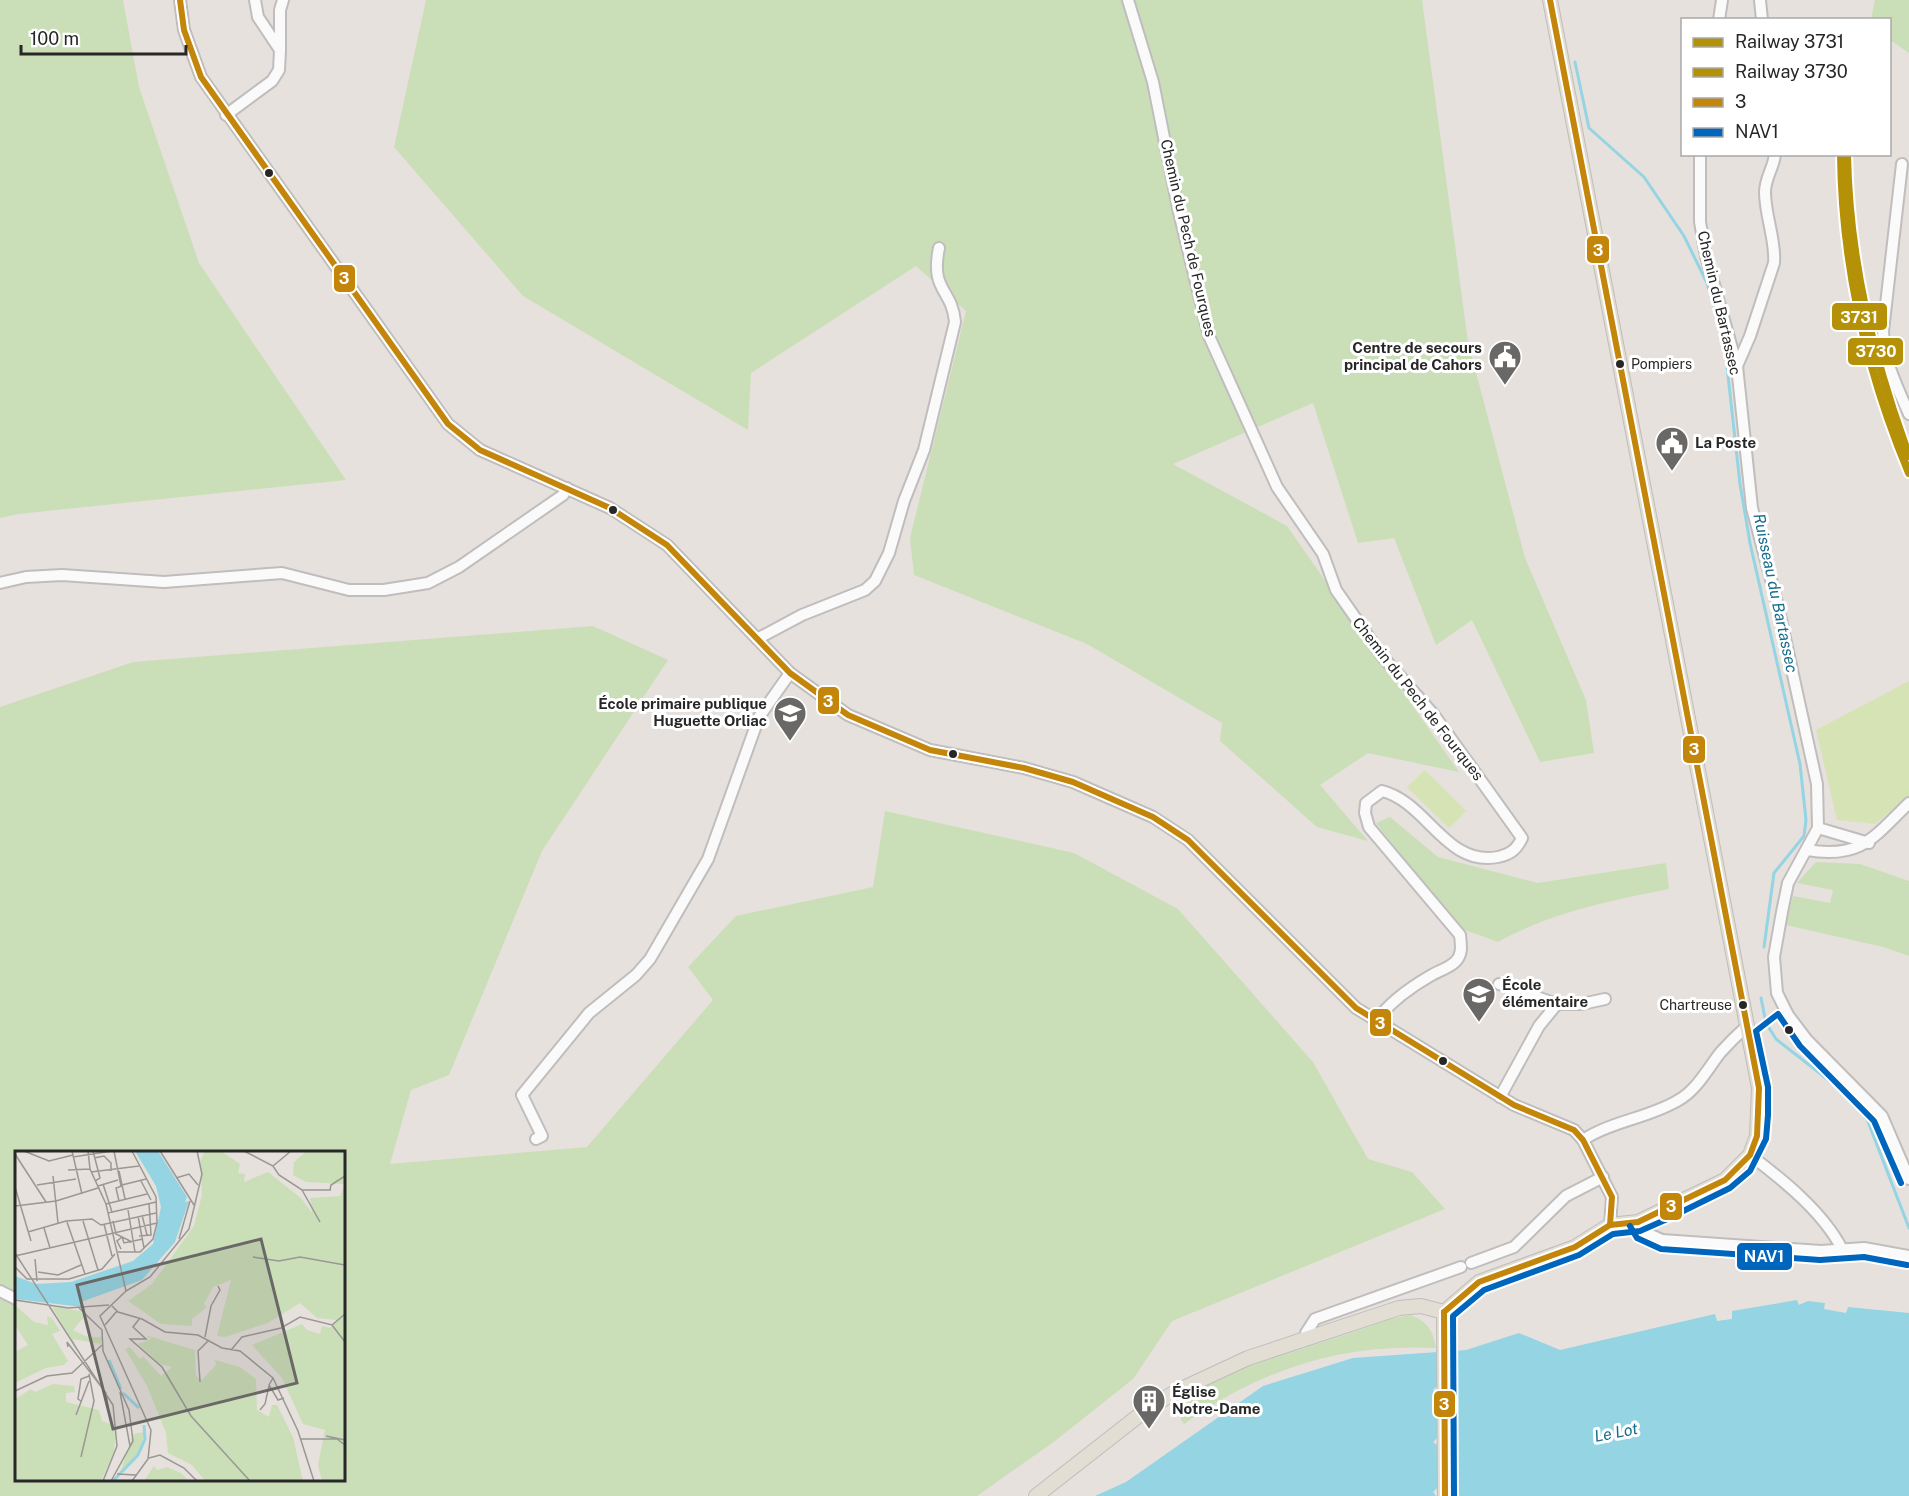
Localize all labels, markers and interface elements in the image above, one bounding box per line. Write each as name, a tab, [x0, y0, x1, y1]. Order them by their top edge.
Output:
scale bar	[21, 18, 186, 56]
legend	[1681, 18, 1891, 156]
text: 100 m	[30, 28, 79, 49]
text: Railway 3731	[1735, 31, 1844, 52]
text: Railway 3730	[1735, 61, 1848, 82]
text: 3	[1735, 91, 1746, 112]
text: NAV1	[1735, 121, 1779, 142]
street label: Chemin du Pech de Fourques	[1157, 138, 1219, 338]
unlabelled marker	[263, 167, 275, 179]
street label: Chemin du Bartassec	[1695, 229, 1744, 377]
line badge: 3	[1586, 235, 1610, 264]
text: 3	[1593, 241, 1603, 260]
line badge: 3	[333, 264, 356, 293]
text: 3	[339, 269, 349, 288]
line badge: 3731	[1831, 302, 1888, 331]
text: 3731	[1840, 308, 1878, 327]
line badge: 3730	[1847, 337, 1904, 366]
place label: Centre de secours principal de Cahors	[1344, 339, 1482, 373]
public building icon: Centre de secours principal de Cahors	[1487, 339, 1523, 386]
text: 3730	[1855, 342, 1897, 361]
place label: Pompiers	[1631, 356, 1692, 372]
marker: Pompiers	[1614, 358, 1626, 370]
public building icon: La Poste	[1654, 425, 1690, 472]
place label: La Poste	[1695, 434, 1756, 451]
unlabelled marker	[607, 504, 619, 516]
water label: Ruisseau du Bartassec	[1749, 512, 1802, 674]
street label: Chemin du Pech de Fourques	[1349, 614, 1487, 784]
line badge: 3	[817, 686, 840, 715]
text: 3	[823, 692, 833, 711]
place label: École primaire publique Huguette Orliac	[598, 695, 767, 729]
school or university icon: École primaire publique Huguette Orliac	[772, 695, 808, 742]
line badge: 3	[1682, 735, 1706, 764]
text: 3	[1689, 740, 1699, 759]
unlabelled marker	[947, 748, 959, 760]
school or university icon: École élémentaire	[1461, 976, 1497, 1023]
place label: École élémentaire	[1502, 976, 1588, 1010]
place label: Chartreuse	[1659, 997, 1732, 1013]
marker: Chartreuse	[1737, 999, 1749, 1011]
line badge: 3	[1369, 1008, 1392, 1037]
text: 3	[1375, 1014, 1385, 1033]
unlabelled marker	[1783, 1024, 1795, 1036]
unlabelled marker	[1437, 1055, 1449, 1067]
inset map	[15, 1151, 345, 1481]
line badge: 3	[1659, 1192, 1683, 1221]
text: 3	[1666, 1197, 1676, 1216]
line badge: NAV1	[1736, 1242, 1793, 1271]
text: NAV1	[1744, 1247, 1784, 1266]
building icon: Église Notre-Dame	[1131, 1383, 1167, 1430]
place label: Église Notre-Dame	[1172, 1383, 1260, 1417]
line badge: 3	[1433, 1390, 1456, 1418]
text: 3	[1439, 1395, 1449, 1414]
water label: Le Lot	[1593, 1419, 1640, 1446]

